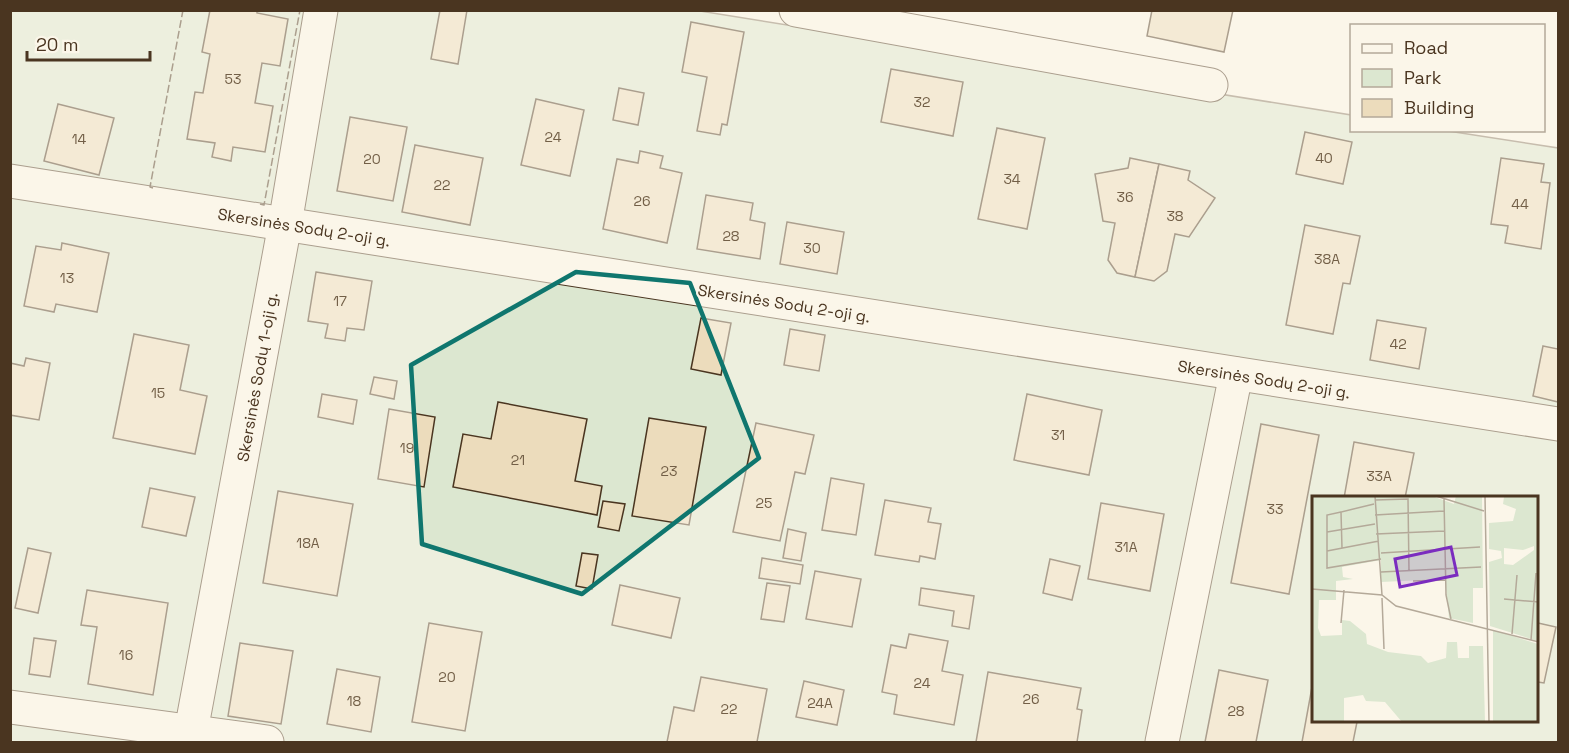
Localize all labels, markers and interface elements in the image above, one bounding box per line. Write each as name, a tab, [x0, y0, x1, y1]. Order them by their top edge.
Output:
scale bar	[27, 24, 150, 62]
legend	[1350, 24, 1545, 132]
text: 20 m	[36, 33, 79, 56]
text: Road	[1404, 36, 1448, 59]
text: Park	[1404, 66, 1442, 89]
house number: 53	[225, 70, 241, 88]
house number: 32	[914, 93, 930, 111]
text: Building	[1404, 96, 1474, 119]
house number: 24	[545, 128, 562, 146]
house number: 14	[72, 130, 87, 148]
house number: 40	[1315, 149, 1333, 167]
house number: 20	[363, 150, 381, 168]
house number: 34	[1003, 170, 1021, 188]
house number: 22	[434, 176, 450, 194]
house number: 36	[1116, 188, 1134, 206]
house number: 26	[633, 192, 651, 210]
house number: 44	[1511, 195, 1529, 213]
street label: Skersinės Sodų 2-oji g.	[216, 203, 392, 252]
house number: 38	[1166, 207, 1184, 225]
house number: 28	[722, 227, 740, 245]
house number: 30	[803, 239, 821, 257]
house number: 38A	[1314, 250, 1340, 268]
house number: 13	[60, 269, 74, 287]
street label: Skersinės Sodų 2-oji g.	[696, 279, 872, 328]
street label: Skersinės Sodų 1-oji g.	[232, 291, 283, 463]
house number: 17	[333, 292, 347, 310]
house number: 42	[1389, 335, 1407, 353]
street label: Skersinės Sodų 2-oji g.	[1176, 355, 1352, 404]
house number: 15	[151, 384, 165, 402]
house number: 31	[1051, 426, 1065, 444]
house number: 19	[400, 439, 414, 457]
house number: 21	[511, 451, 525, 469]
house number: 23	[661, 462, 677, 480]
house number: 33A	[1366, 467, 1392, 485]
house number: 25	[756, 494, 772, 512]
inset map	[1312, 496, 1539, 723]
house number: 33	[1267, 500, 1283, 518]
house number: 18A	[296, 534, 320, 552]
house number: 31A	[1115, 538, 1138, 556]
house number: 16	[119, 646, 133, 664]
house number: 20	[438, 668, 456, 686]
house number: 24	[914, 674, 931, 692]
house number: 26	[1022, 690, 1040, 708]
house number: 18	[347, 692, 362, 710]
house number: 24A	[807, 694, 833, 712]
house number: 22	[721, 700, 737, 718]
house number: 28	[1227, 702, 1245, 720]

